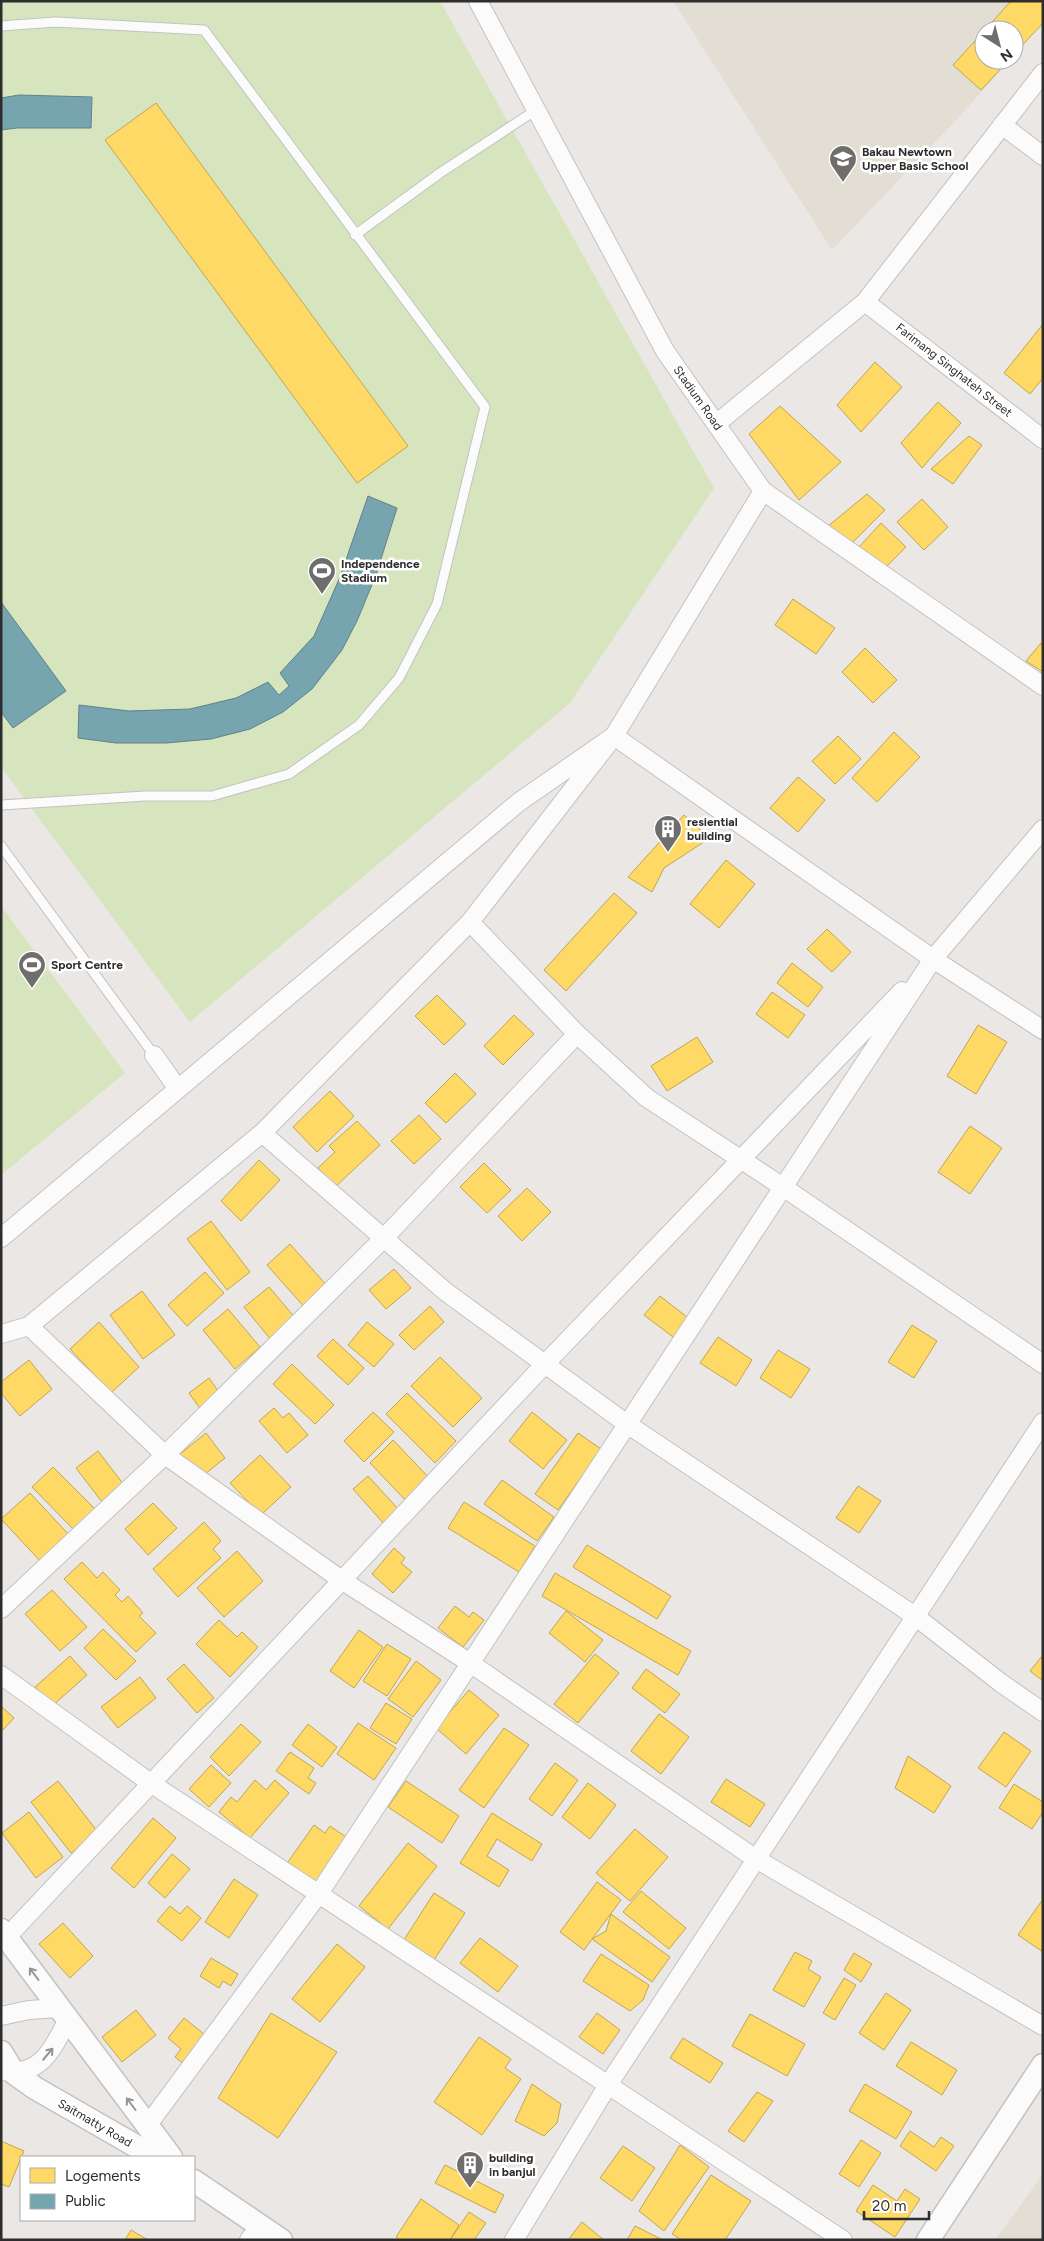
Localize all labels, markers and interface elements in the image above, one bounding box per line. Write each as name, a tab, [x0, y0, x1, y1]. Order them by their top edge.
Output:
north arrow	[974, 20, 1024, 70]
text: N	[997, 45, 1016, 65]
school or university icon: Bakau Newtown Upper Basic School	[828, 144, 858, 183]
place label: Bakau Newtown Upper Basic School	[862, 145, 968, 173]
street label: Farimang Singhateh Street	[893, 320, 1015, 420]
street label: Stadium Road	[671, 363, 725, 433]
sports icon: Independence Stadium	[307, 556, 337, 595]
place label: Independence Stadium	[341, 557, 420, 585]
building icon: resiential building	[653, 814, 683, 853]
place label: resiential building	[687, 815, 738, 843]
sports icon: Sport Centre	[17, 950, 47, 989]
place label: Sport Centre	[51, 958, 123, 972]
one-way arrow	[29, 1967, 39, 1981]
one-way arrow	[43, 2048, 54, 2061]
street label: Saitmatty Road	[56, 2096, 134, 2150]
one-way arrow	[126, 2097, 136, 2111]
building icon: building in banjul	[455, 2150, 485, 2189]
place label: building in banjul	[489, 2151, 535, 2179]
legend	[20, 2156, 195, 2221]
text: Logements	[65, 2167, 140, 2185]
scale bar	[864, 2188, 929, 2220]
text: Public	[65, 2192, 106, 2210]
text: 20 m	[872, 2197, 906, 2215]

